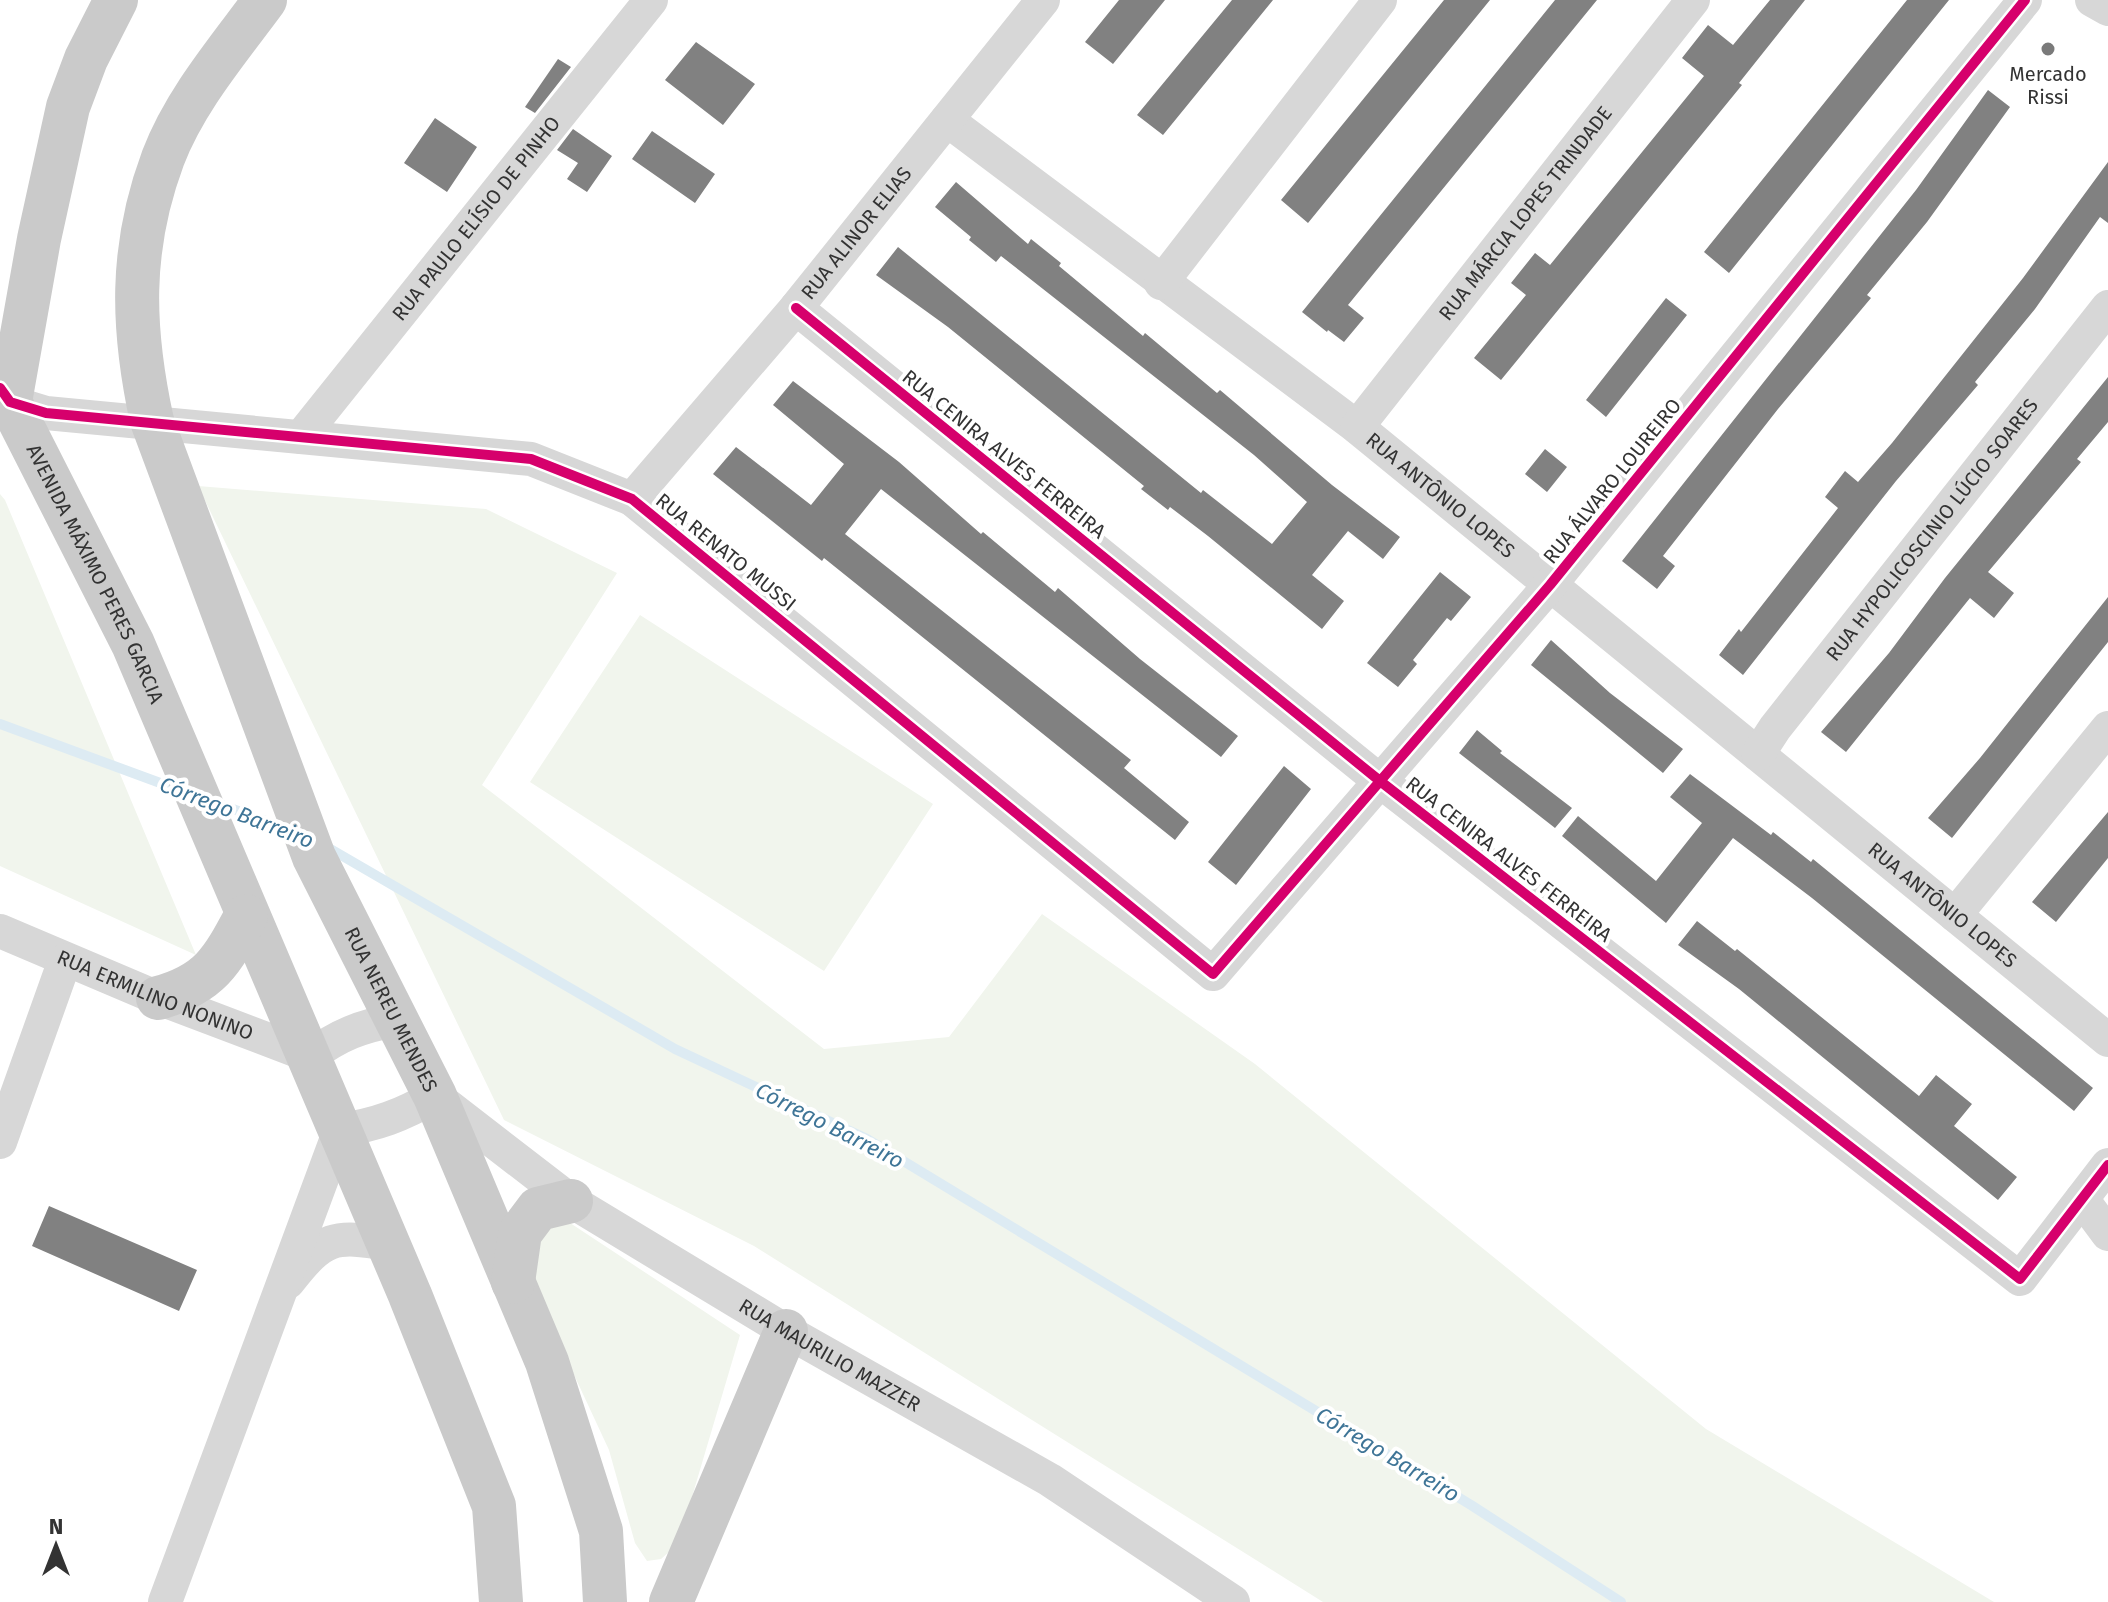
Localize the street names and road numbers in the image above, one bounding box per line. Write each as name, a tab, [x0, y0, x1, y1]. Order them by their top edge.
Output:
street label: RUA MÁRCIA LOPES TRINDADE	[1434, 101, 1617, 325]
street label: RUA PAULO ELÍSIO DE PINHO	[387, 111, 565, 325]
street label: RUA ALINOR ELIAS	[796, 162, 917, 304]
street label: RUA CENIRA ALVES FERREIRA	[898, 365, 1111, 544]
street label: RUA ÁLVARO LOUREIRO	[1538, 394, 1686, 568]
street label: RUA HYPOLICOSCINIO LÚCIO SOARES	[1821, 394, 2043, 666]
street label: RUA ANTÔNIO LOPES	[1361, 427, 1520, 563]
street label: AVENIDA MÁXIMO PERES GARCIA	[21, 440, 169, 708]
street label: RUA RENATO MUSSI	[651, 488, 801, 616]
street label: RUA CENIRA ALVES FERREIRA	[1401, 771, 1617, 947]
street label: RUA ANTÔNIO LOPES	[1863, 837, 2022, 973]
street label: RUA NEREU MENDES	[339, 923, 443, 1096]
street label: RUA ERMILINO NONINO	[54, 945, 257, 1045]
street label: RUA MAURILIO MAZZER	[735, 1293, 925, 1416]

